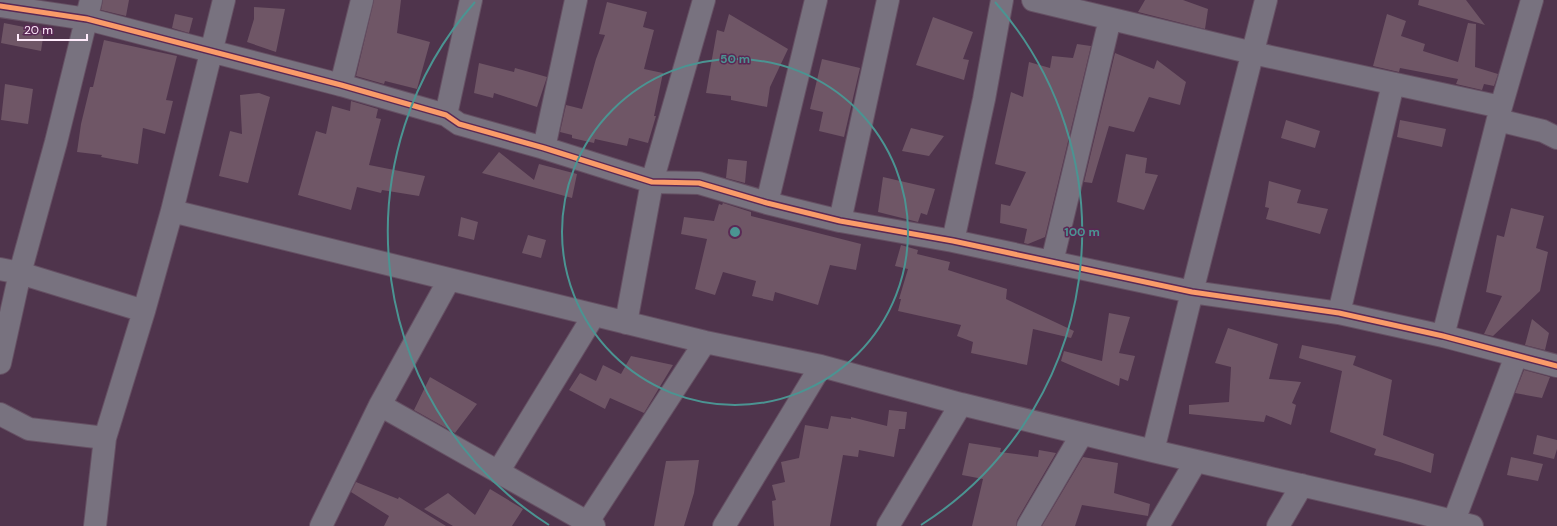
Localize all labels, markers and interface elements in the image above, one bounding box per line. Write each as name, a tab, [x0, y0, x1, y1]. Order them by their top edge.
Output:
scale bar	[18, 16, 87, 42]
text: 20 m	[24, 22, 53, 38]
text: 50 m	[720, 51, 750, 67]
text: 100 m	[1064, 224, 1100, 240]
centre of rings	[728, 225, 742, 239]

